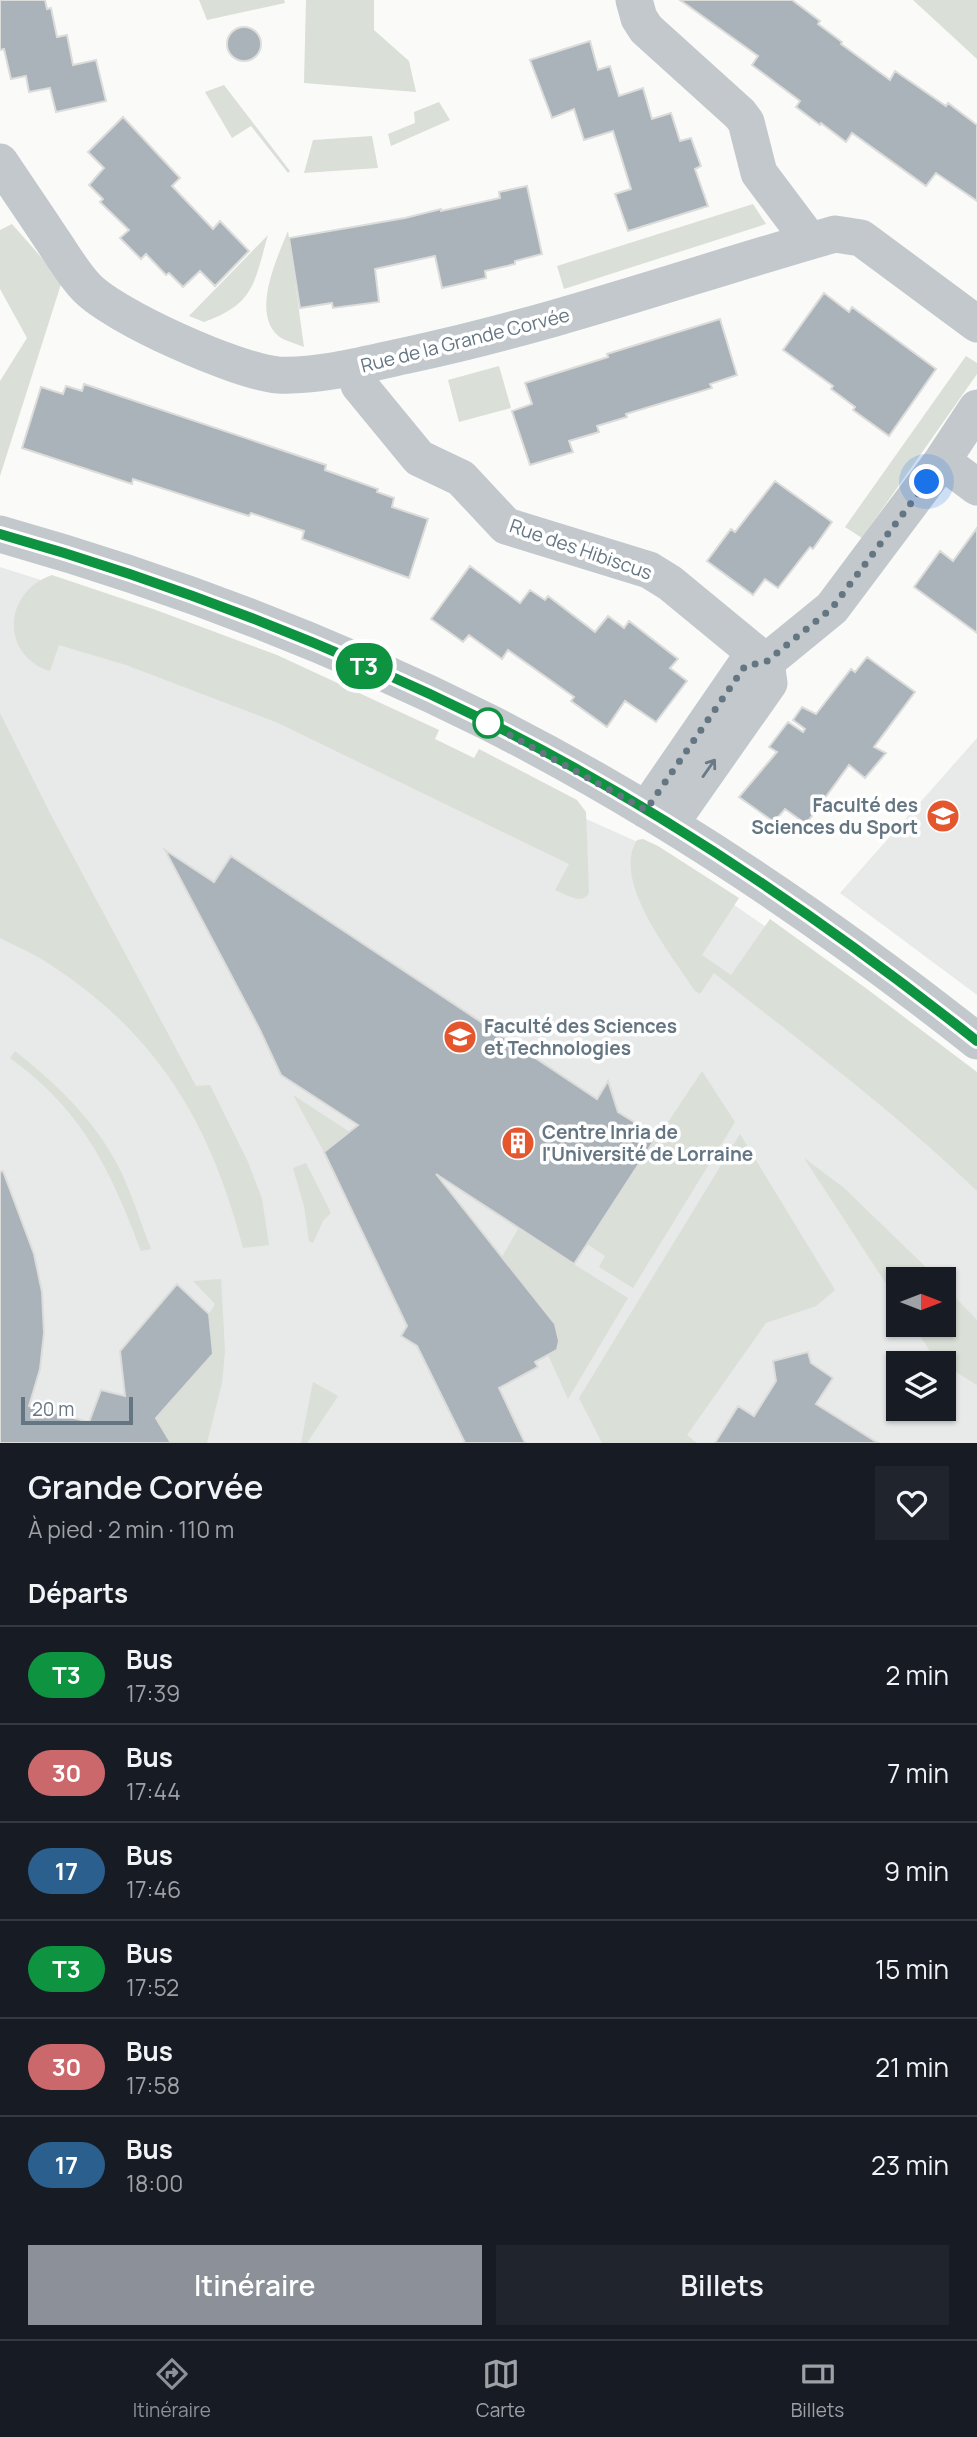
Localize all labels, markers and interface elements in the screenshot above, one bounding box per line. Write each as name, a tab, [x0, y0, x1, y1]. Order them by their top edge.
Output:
street label: Rue de la Grande Corvée	[358, 301, 572, 379]
your location	[909, 464, 944, 499]
street label: Rue des Hibiscus	[506, 512, 656, 586]
line badge: T3	[332, 643, 396, 689]
text: T3	[350, 649, 378, 682]
unlabelled marker	[473, 708, 503, 738]
one-way arrow	[702, 759, 716, 778]
place label: Faculté des Sciences du Sport	[751, 792, 918, 840]
school or university icon: Faculté des Sciences du Sport	[924, 797, 962, 835]
place label: Faculté des Sciences et Technologies	[484, 1013, 677, 1061]
school or university icon: Faculté des Sciences et Technologies	[441, 1018, 479, 1056]
place label: Centre Inria de l'Université de Lorraine	[542, 1119, 753, 1167]
building icon: Centre Inria de l'Université de Lorraine	[499, 1124, 537, 1162]
north arrow	[886, 1267, 956, 1337]
map controls	[886, 1267, 956, 1421]
button: layers	[886, 1351, 956, 1421]
scale bar	[21, 1394, 133, 1426]
text: 20 m	[32, 1396, 74, 1422]
text: Grande Corvée	[28, 1464, 263, 1509]
button: heart	[875, 1466, 949, 1540]
text: À pied · 2 min · 110 m	[28, 1513, 234, 1545]
text: Départs	[28, 1575, 128, 1611]
text: Bus	[126, 1641, 173, 1677]
text: 2 min	[885, 1657, 949, 1693]
text: T3	[52, 1658, 81, 1691]
text: 17:39	[126, 1677, 180, 1709]
text: Bus	[126, 1739, 173, 1775]
text: 7 min	[887, 1755, 949, 1791]
text: 30	[52, 1756, 81, 1789]
text: 17:44	[126, 1775, 181, 1807]
text: Bus	[126, 1837, 173, 1873]
text: 9 min	[884, 1853, 949, 1889]
text: 17	[55, 1854, 78, 1887]
text: 17:46	[126, 1873, 181, 1905]
text: Bus	[126, 1935, 173, 1971]
text: 15 min	[875, 1951, 949, 1987]
text: T3	[52, 1952, 81, 1985]
text: 17:52	[126, 1971, 179, 2003]
text: Bus	[126, 2033, 173, 2069]
text: 21 min	[875, 2049, 949, 2085]
text: 30	[52, 2050, 81, 2083]
text: 17:58	[126, 2069, 180, 2101]
text: Bus	[126, 2131, 173, 2167]
text: 23 min	[871, 2147, 949, 2183]
text: 17	[55, 2148, 78, 2181]
text: 18:00	[126, 2167, 183, 2199]
button: Itinéraire	[28, 2245, 482, 2325]
button: Billets	[496, 2245, 949, 2325]
tab: Itinéraire	[133, 2355, 211, 2423]
tab: Carte	[476, 2355, 525, 2423]
tab: Billets	[791, 2355, 844, 2423]

